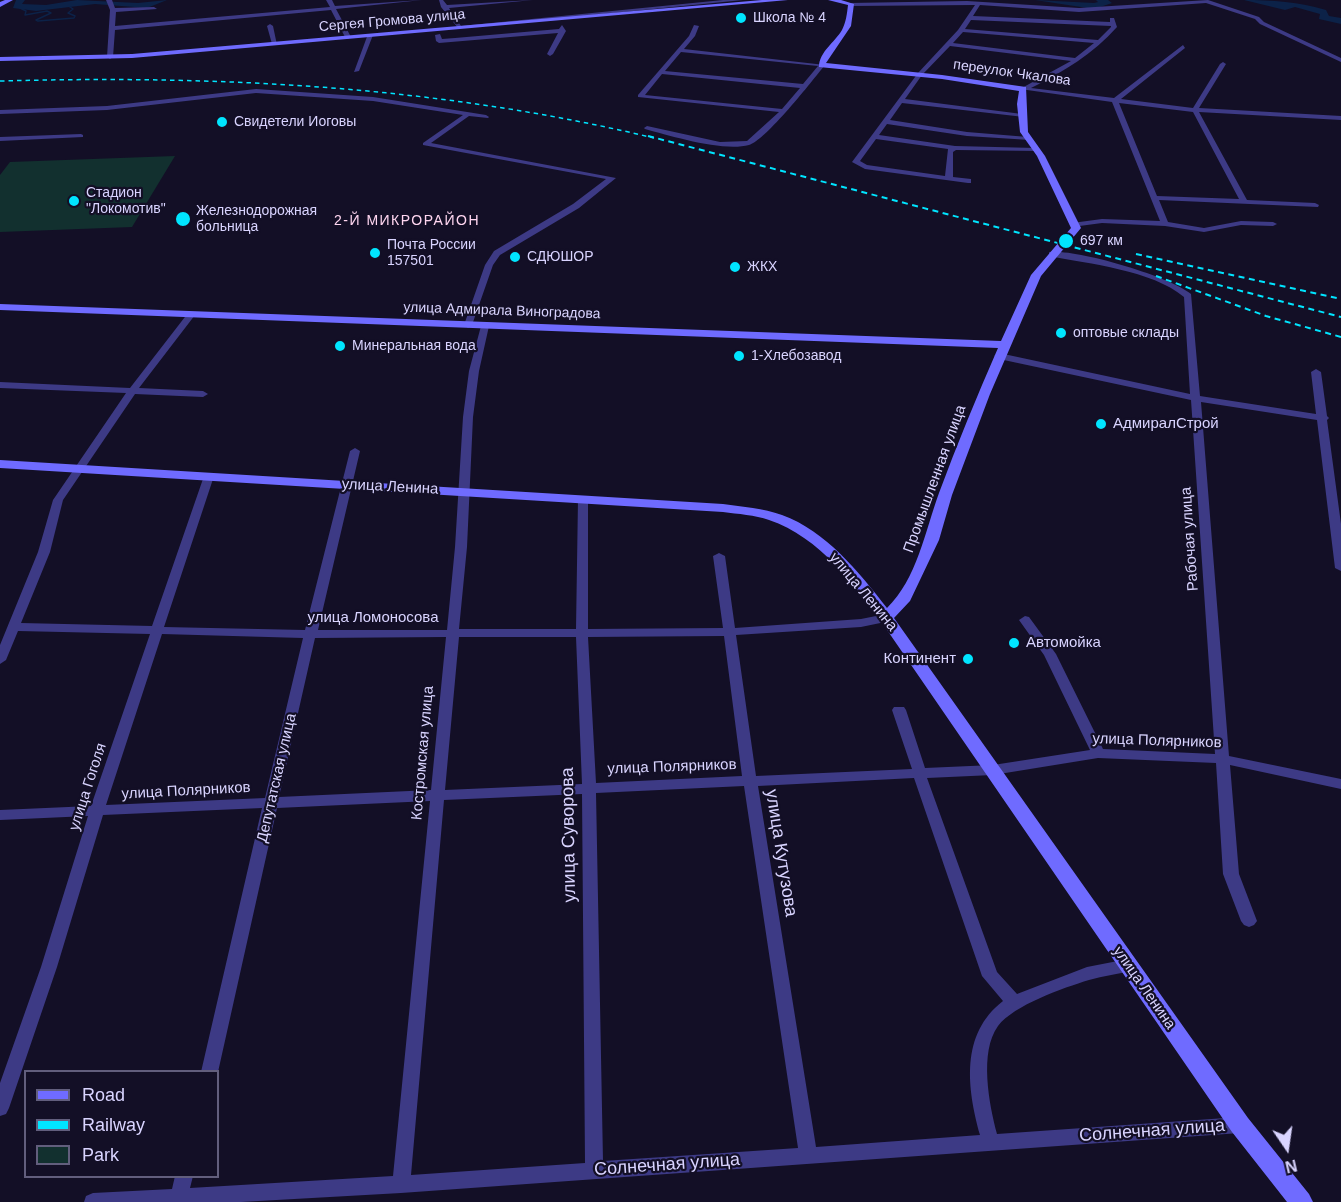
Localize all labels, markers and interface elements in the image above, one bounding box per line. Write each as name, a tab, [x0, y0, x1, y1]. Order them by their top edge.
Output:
street label: Сергея Громова улица	[318, 6, 466, 36]
place label: Школа № 4	[753, 10, 826, 26]
marker: Школа № 4	[734, 11, 748, 25]
street label: переулок Чкалова	[952, 56, 1072, 90]
place label: Свидетели Иоговы	[234, 114, 356, 130]
marker: Свидетели Иоговы	[215, 115, 229, 129]
place label: Стадион "Локомотив"	[86, 185, 166, 218]
marker: Стадион "Локомотив"	[67, 194, 81, 208]
place label: Железнодорожная больница	[196, 203, 317, 236]
marker: Железнодорожная больница	[174, 210, 192, 228]
district label: 2-Й МИКРОРАЙОН	[334, 213, 480, 229]
marker: 697 км	[1057, 232, 1075, 250]
place label: 697 км	[1080, 233, 1123, 249]
place label: Почта России 157501	[387, 237, 476, 270]
marker: Почта России 157501	[368, 246, 382, 260]
place label: СДЮШОР	[527, 249, 593, 265]
marker: СДЮШОР	[508, 250, 522, 264]
place label: ЖКХ	[747, 259, 777, 275]
marker: ЖКХ	[728, 260, 742, 274]
street label: улица Адмирала Виноградова	[403, 299, 601, 323]
place label: оптовые склады	[1073, 325, 1179, 341]
marker: оптовые склады	[1054, 326, 1068, 340]
place label: Минеральная вода	[352, 338, 476, 354]
marker: Минеральная вода	[333, 339, 347, 353]
place label: 1-Хлебозавод	[751, 348, 841, 364]
marker: 1-Хлебозавод	[732, 349, 746, 363]
street label: Промышленная улица	[900, 403, 970, 555]
place label: АдмиралСтрой	[1113, 415, 1219, 433]
marker: АдмиралСтрой	[1094, 417, 1108, 431]
street label: улица Ленина	[341, 475, 439, 499]
street label: Рабочая улица	[1177, 486, 1203, 592]
street label: улица Ленина	[825, 549, 901, 635]
street label: улица Ломоносова	[307, 609, 439, 627]
place label: Автомойка	[1026, 634, 1101, 652]
marker: Автомойка	[1007, 636, 1021, 650]
place label: Континент	[884, 650, 956, 668]
marker: Континент	[961, 652, 975, 666]
street label: Костромская улица	[408, 685, 438, 821]
street label: Депутатская улица	[253, 712, 301, 844]
street label: улица Полярников	[1092, 730, 1222, 752]
street label: улица Гоголя	[65, 741, 111, 833]
street label: улица Полярников	[607, 756, 737, 778]
street label: улица Суворова	[557, 767, 581, 903]
street label: улица Полярников	[121, 779, 251, 803]
street label: улица Кутузова	[760, 788, 802, 918]
street label: улица Ленина	[1109, 943, 1179, 1033]
legend	[24, 1070, 219, 1178]
text: Road	[82, 1085, 125, 1105]
text: Railway	[82, 1115, 145, 1135]
street label: Солнечная улица	[1078, 1115, 1226, 1147]
north arrow	[1257, 1118, 1317, 1178]
text: Park	[82, 1145, 119, 1165]
street label: Солнечная улица	[593, 1149, 741, 1181]
text: N	[1284, 1156, 1299, 1176]

